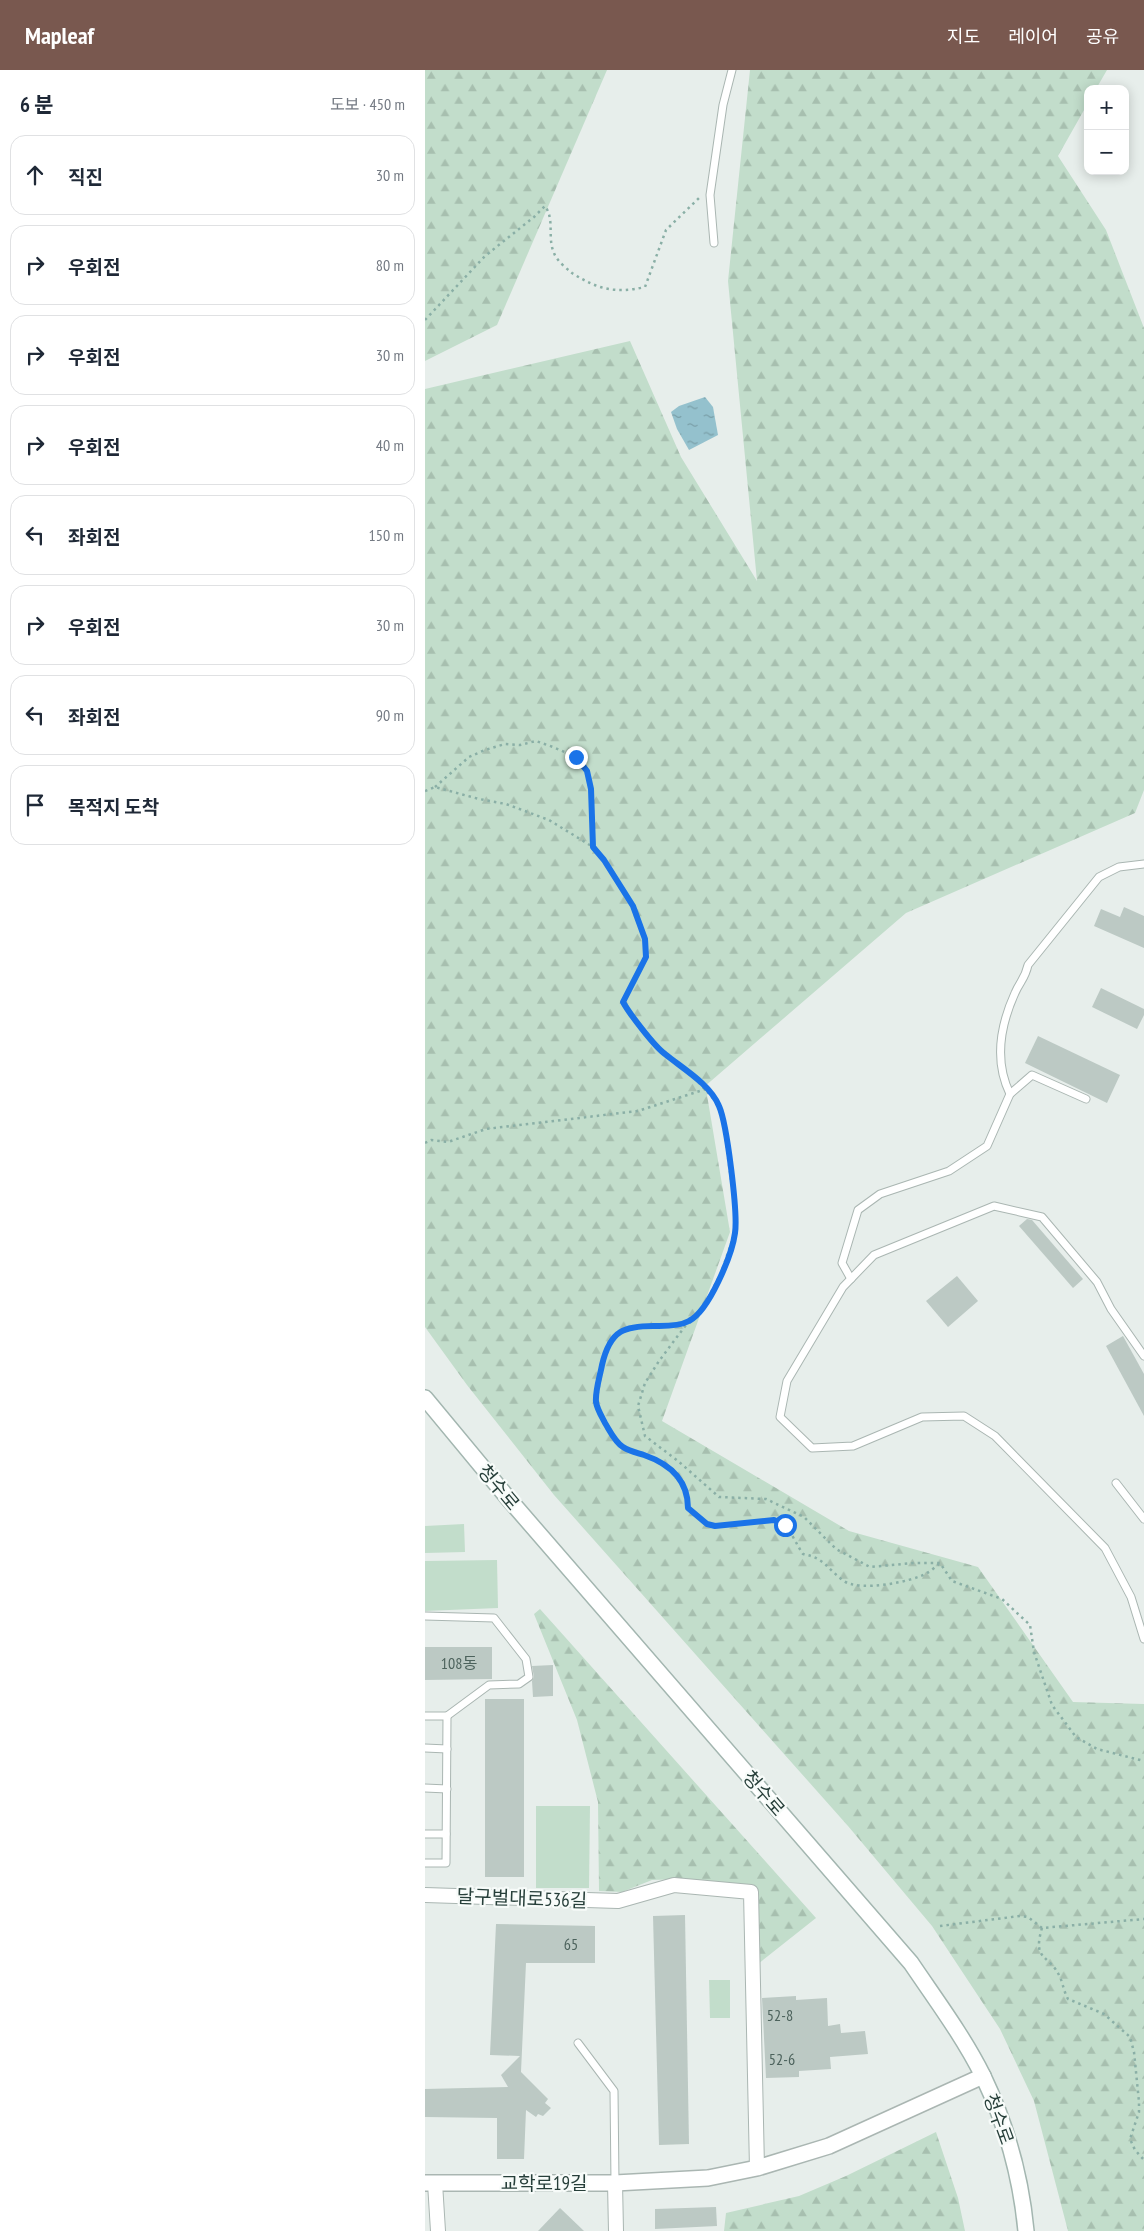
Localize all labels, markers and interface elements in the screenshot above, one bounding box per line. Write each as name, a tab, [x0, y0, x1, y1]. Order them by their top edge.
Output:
text: Mapleaf	[25, 20, 94, 51]
text: 지도	[947, 25, 980, 48]
text: 레이어	[1008, 25, 1058, 48]
text: 공유	[1086, 25, 1119, 48]
map controls	[1084, 85, 1129, 175]
button: +	[1084, 85, 1129, 130]
text: 6 분	[20, 91, 54, 118]
text: 도보 · 450 m	[330, 94, 405, 114]
button: −	[1084, 130, 1129, 175]
icon: ahead	[21, 161, 49, 189]
text: 직진	[68, 165, 103, 189]
text: 30 m	[376, 165, 404, 185]
icon: right	[21, 251, 49, 279]
text: 우회전	[68, 255, 120, 279]
text: 80 m	[376, 255, 404, 275]
icon: right	[21, 341, 49, 369]
text: 우회전	[68, 345, 120, 369]
text: 30 m	[376, 345, 404, 365]
icon: right	[21, 431, 49, 459]
text: 우회전	[68, 435, 120, 459]
text: 40 m	[376, 435, 404, 455]
icon: left	[21, 521, 49, 549]
text: 좌회전	[68, 525, 120, 549]
text: 150 m	[369, 525, 404, 545]
icon: right	[21, 611, 49, 639]
text: 우회전	[68, 615, 120, 639]
text: 30 m	[376, 615, 404, 635]
icon: left	[21, 701, 49, 729]
text: 좌회전	[68, 705, 120, 729]
text: 90 m	[376, 705, 404, 725]
route end	[565, 746, 588, 769]
icon: arrive	[21, 791, 49, 819]
text: 목적지 도착	[68, 795, 159, 819]
street label: 청수로	[473, 1459, 525, 1515]
route start	[774, 1514, 797, 1537]
house number: 108동	[441, 1653, 477, 1673]
street label: 청수로	[738, 1765, 790, 1821]
street label: 달구벌대로536길	[456, 1884, 588, 1912]
house number: 65	[564, 1934, 578, 1954]
house number: 52-8	[767, 2005, 793, 2025]
house number: 52-6	[769, 2049, 795, 2069]
street label: 청수로	[979, 2090, 1019, 2148]
street label: 교학로19길	[500, 2171, 588, 2195]

